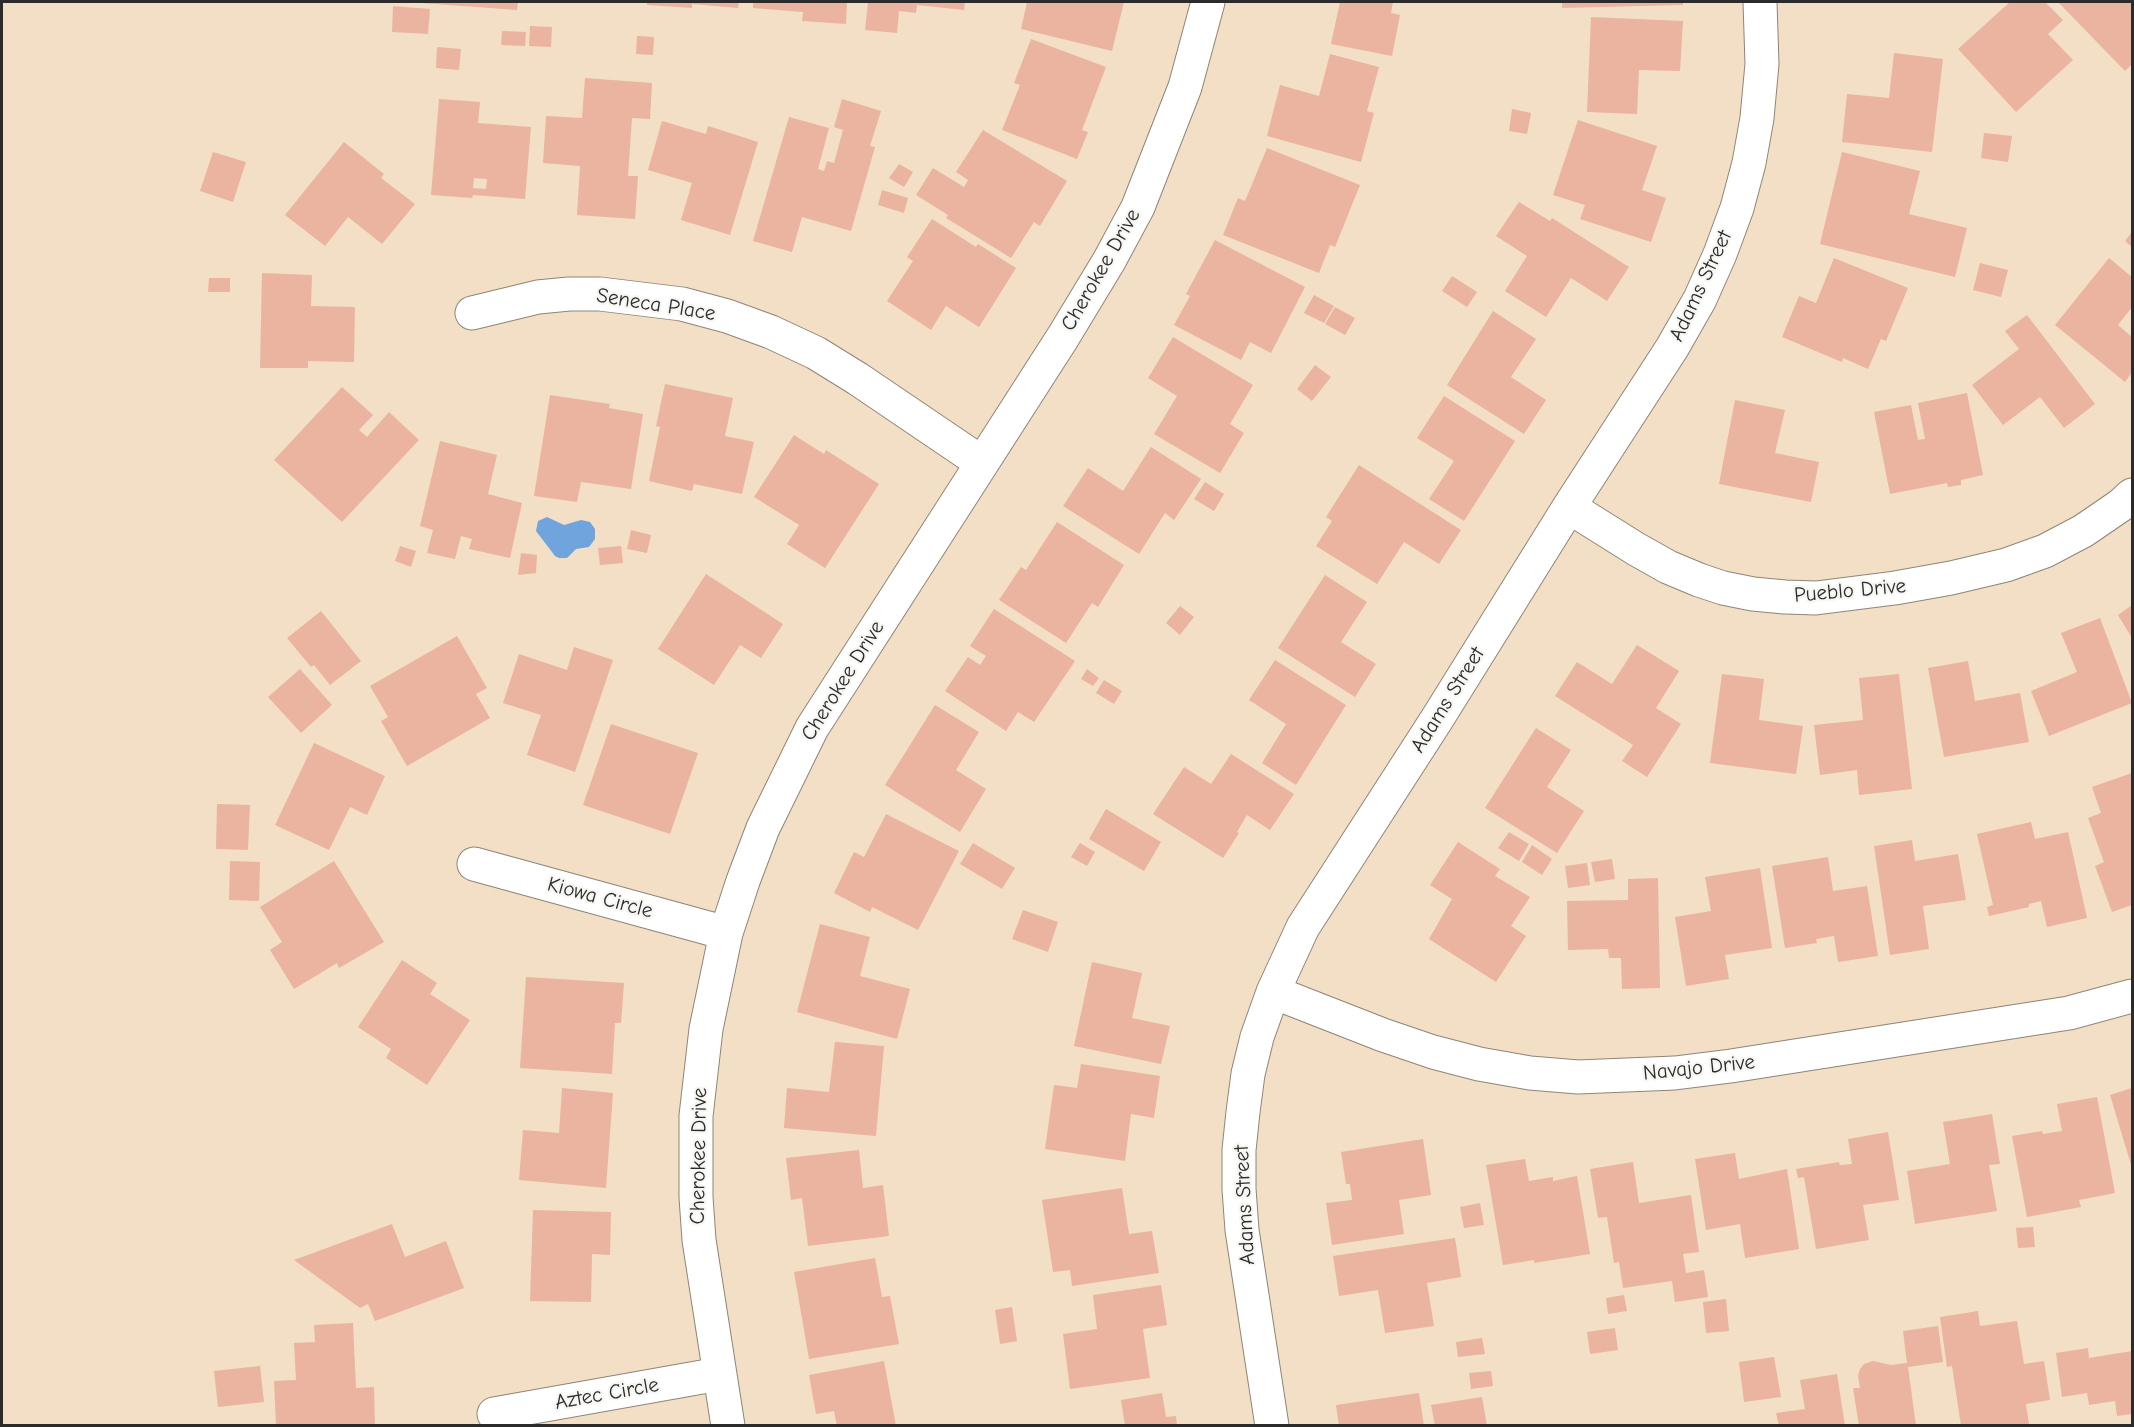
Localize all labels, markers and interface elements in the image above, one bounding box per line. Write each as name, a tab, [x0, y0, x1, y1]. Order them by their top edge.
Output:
street label: Cherokee Drive	[1056, 204, 1146, 336]
street label: Adams Street	[1664, 226, 1738, 346]
street label: Seneca Place	[595, 283, 717, 327]
street label: Pueblo Drive	[1793, 574, 1907, 608]
street label: Cherokee Drive	[796, 616, 890, 746]
street label: Adams Street	[1406, 642, 1490, 758]
street label: Kiowa Circle	[545, 872, 655, 924]
street label: Navajo Drive	[1642, 1050, 1756, 1086]
street label: Cherokee Drive	[685, 1087, 713, 1225]
street label: Adams Street	[1229, 1144, 1261, 1266]
street label: Aztec Circle	[553, 1372, 661, 1416]

